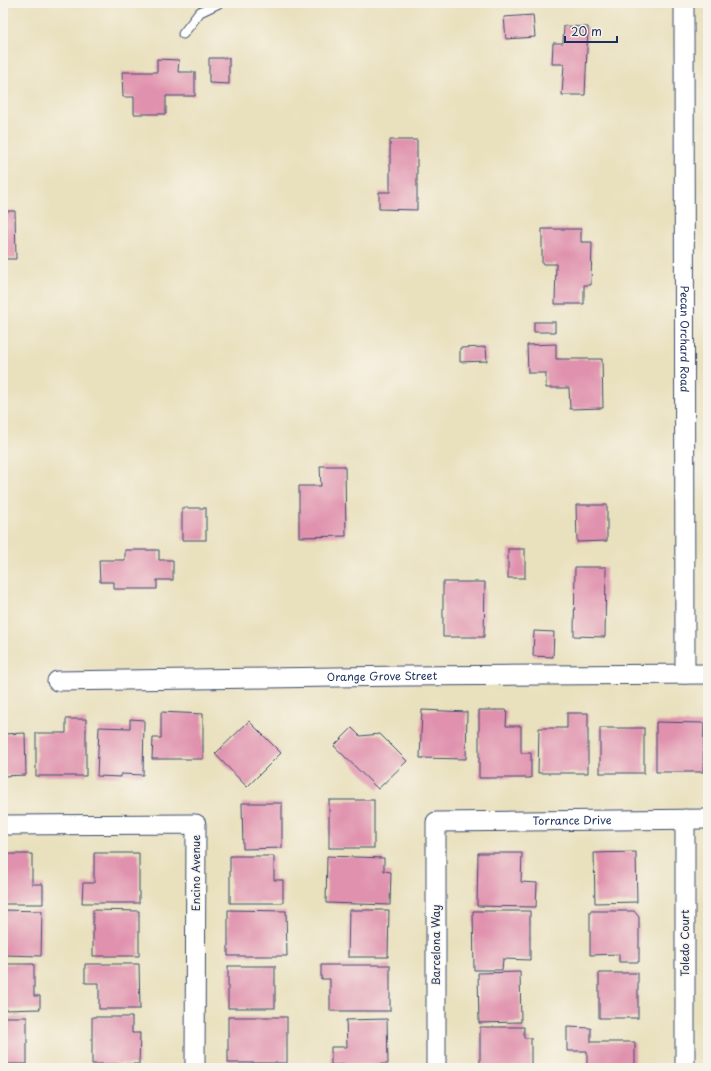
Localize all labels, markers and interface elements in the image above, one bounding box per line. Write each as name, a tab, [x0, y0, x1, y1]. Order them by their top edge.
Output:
scale bar	[565, 18, 617, 44]
text: 20 m	[571, 22, 602, 40]
street label: Pecan Orchard Road	[676, 286, 694, 392]
street label: Orange Grove Street	[327, 667, 438, 685]
street label: Torrance Drive	[532, 811, 612, 829]
street label: Encino Avenue	[187, 835, 204, 911]
street label: Barcelona Way	[427, 904, 444, 986]
street label: Toledo Court	[676, 909, 693, 976]

